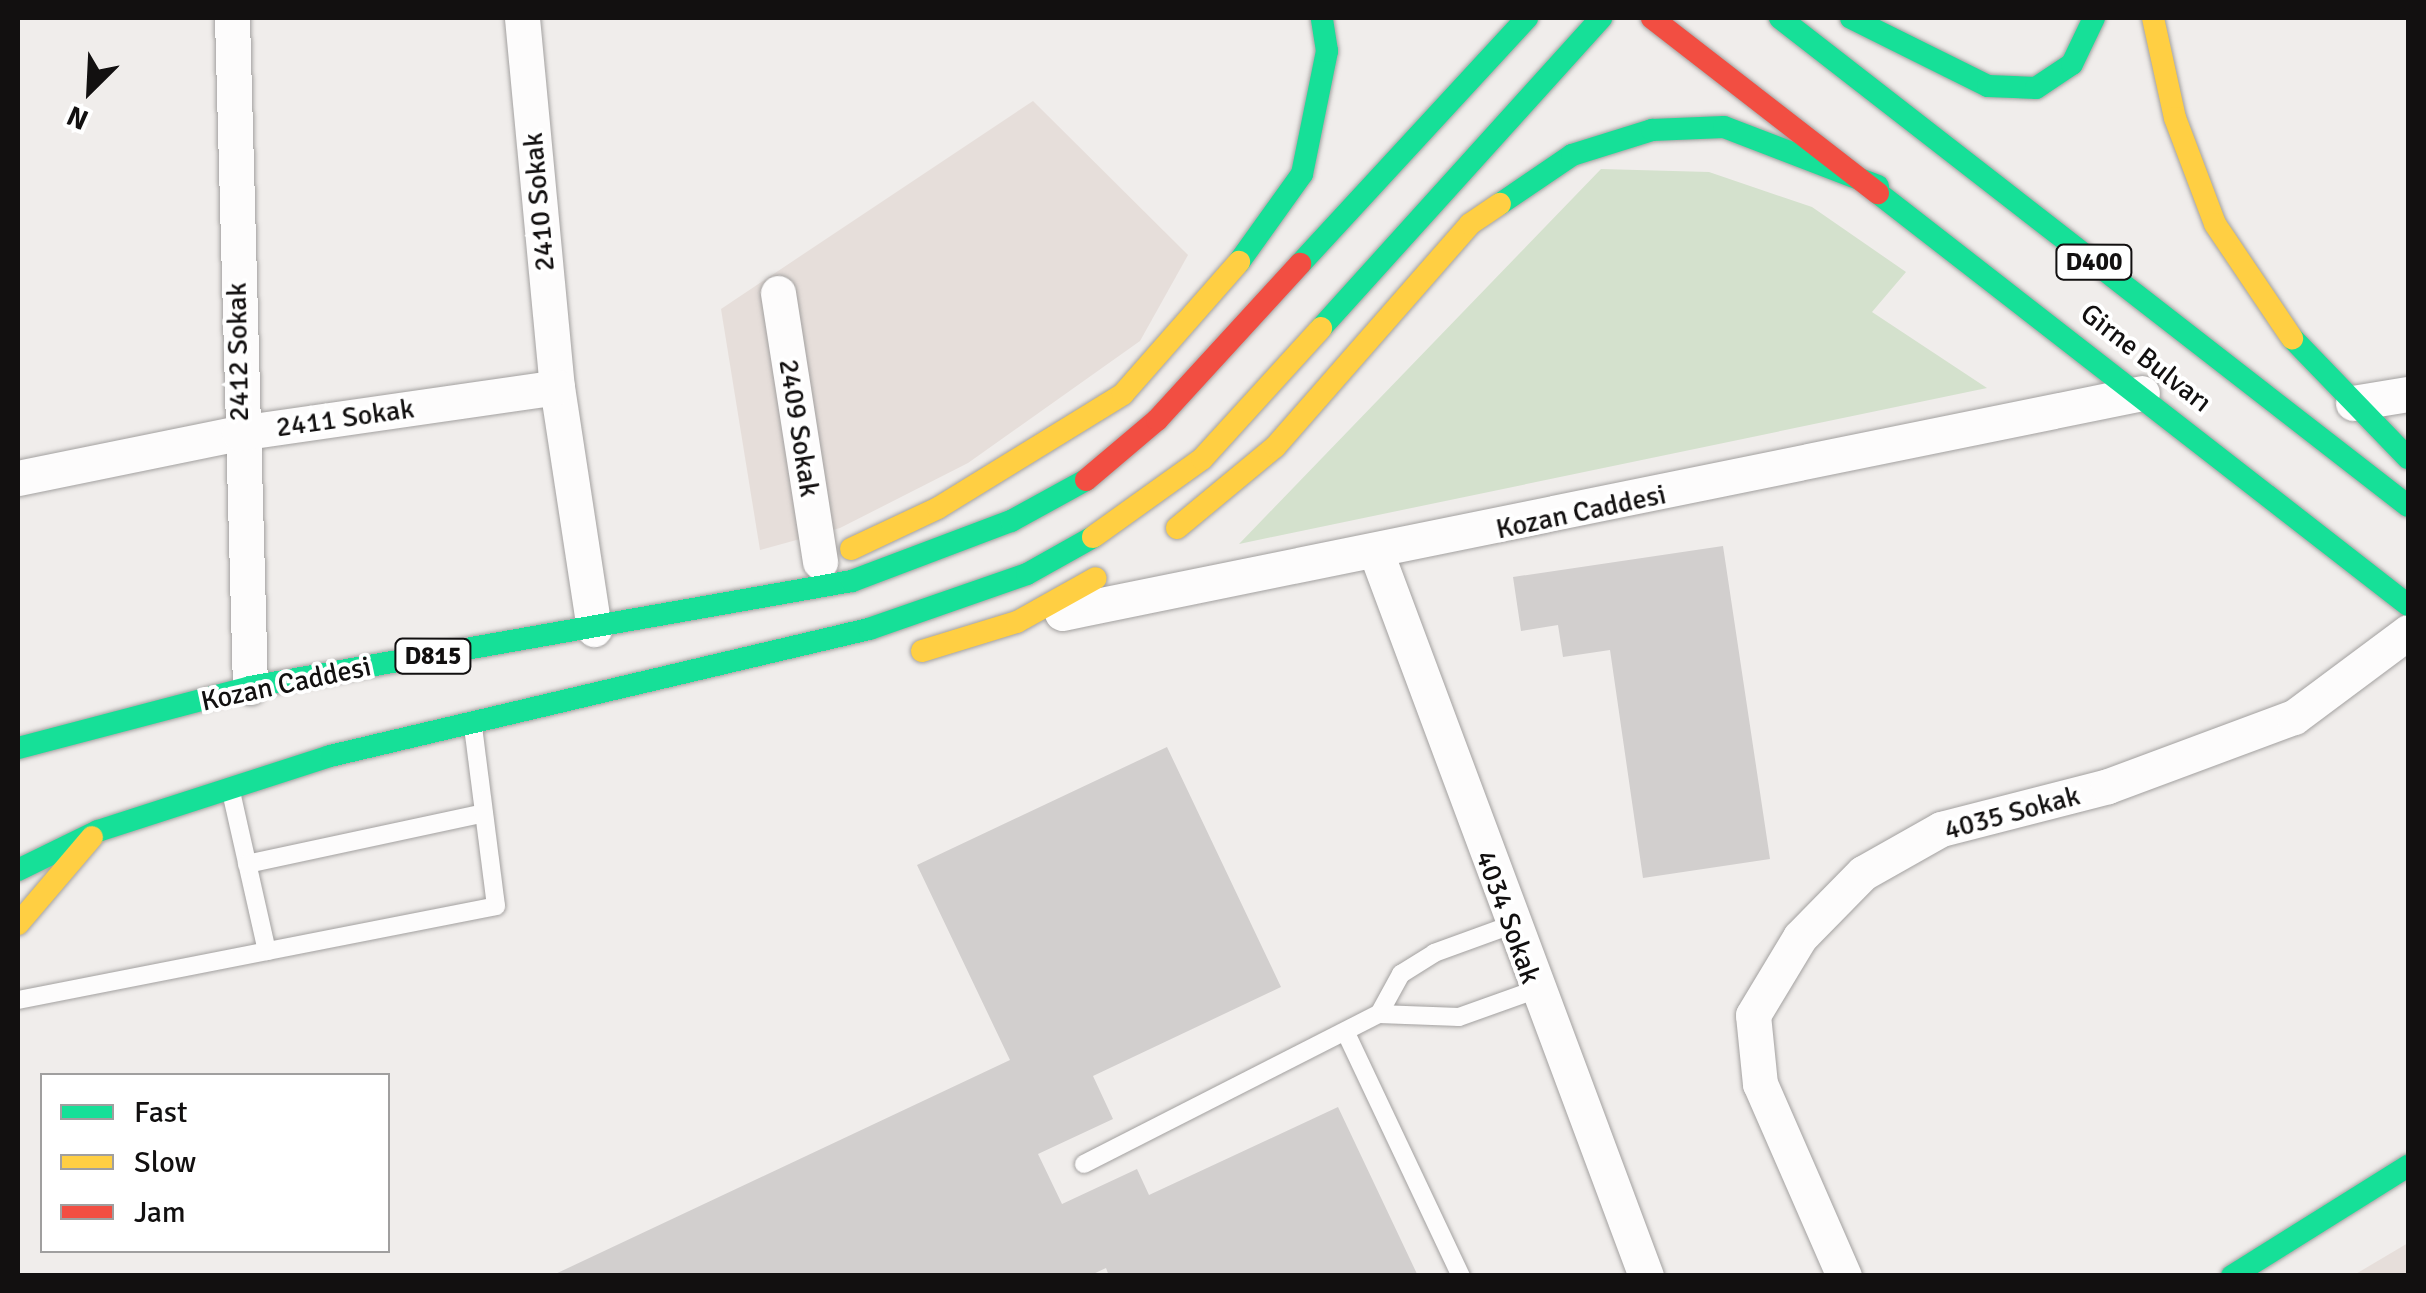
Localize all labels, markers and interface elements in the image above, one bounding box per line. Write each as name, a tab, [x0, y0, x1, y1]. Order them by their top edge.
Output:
north arrow	[40, 40, 140, 140]
text: N	[62, 98, 94, 137]
street label: 2410 Sokak	[516, 131, 562, 273]
road number: D400	[2054, 242, 2134, 282]
street label: 2412 Sokak	[220, 282, 256, 422]
street label: Girne Bulvarı	[2074, 296, 2218, 420]
street label: 2409 Sokak	[772, 357, 826, 499]
street label: 2411 Sokak	[274, 392, 416, 444]
street label: Kozan Caddesi	[1493, 478, 1669, 546]
road number: D815	[393, 636, 473, 676]
street label: Kozan Caddesi	[198, 650, 374, 718]
street label: 4035 Sokak	[1941, 779, 2083, 847]
street label: 4034 Sokak	[1468, 846, 1548, 988]
legend	[40, 1073, 390, 1253]
text: Fast	[134, 1094, 187, 1131]
text: Slow	[134, 1144, 196, 1181]
text: Jam	[134, 1194, 186, 1231]

